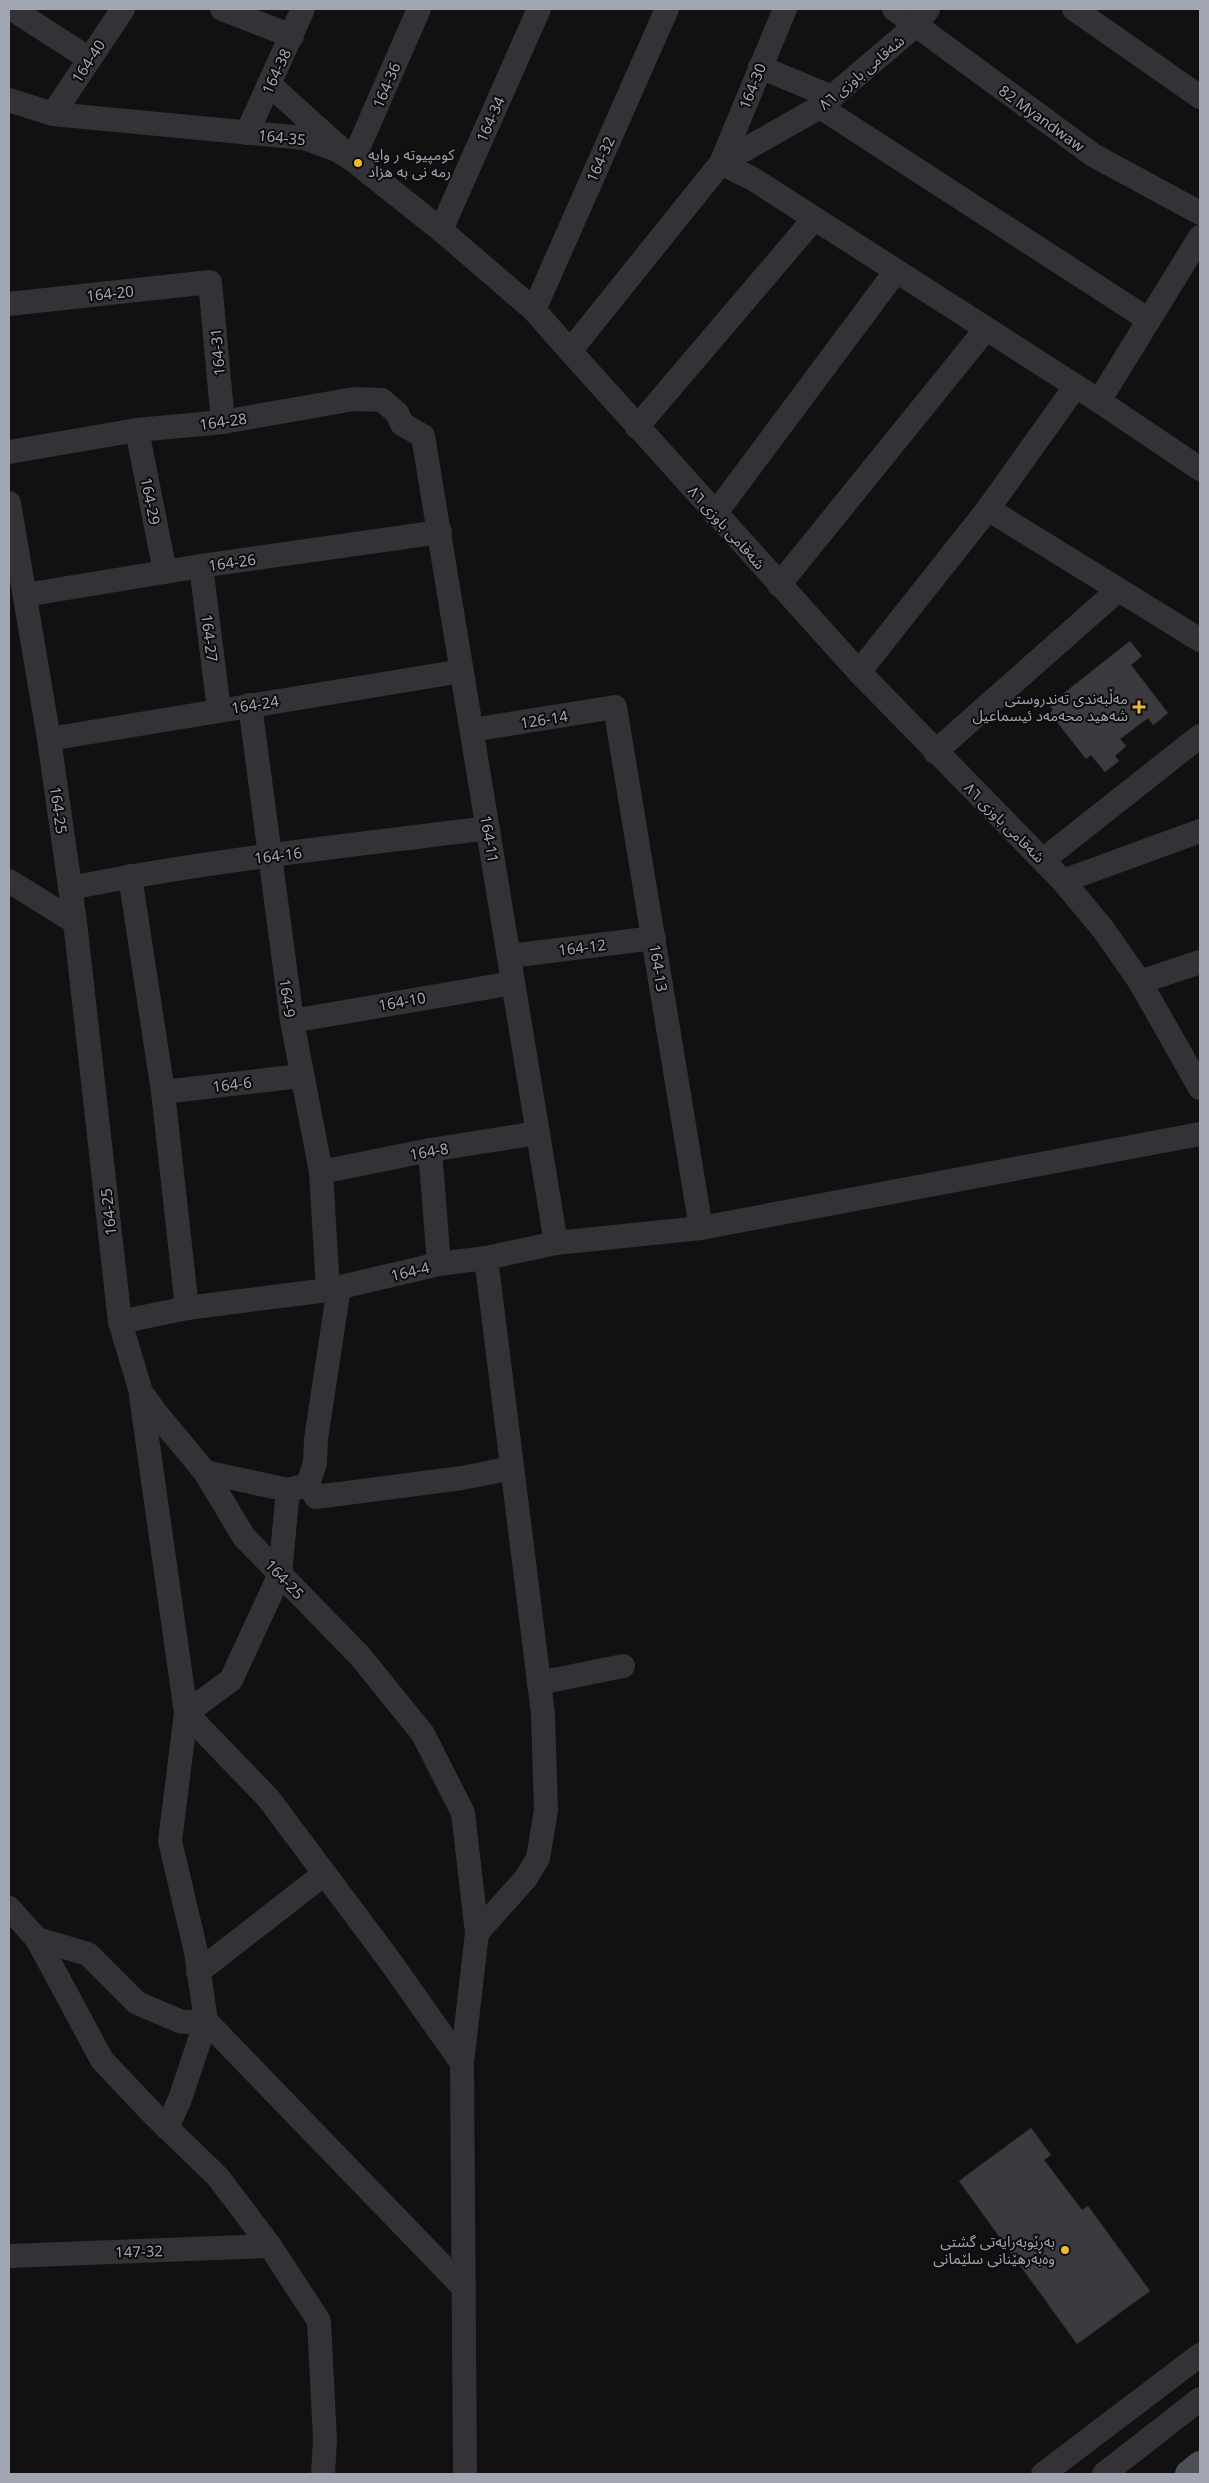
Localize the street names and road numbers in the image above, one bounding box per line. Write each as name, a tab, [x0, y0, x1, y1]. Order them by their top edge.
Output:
street label: شەقامی باوزی ٨٦	[814, 30, 908, 114]
street label: 164-40	[67, 36, 109, 86]
street label: 164-38	[257, 45, 295, 97]
street label: 164-36	[367, 59, 405, 111]
street label: 164-30	[734, 60, 770, 112]
street label: 82 Myandwaw	[995, 80, 1089, 156]
street label: 164-34	[471, 93, 509, 145]
street label: 164-35	[257, 125, 307, 149]
street label: 164-32	[581, 133, 619, 185]
street label: 164-20	[85, 281, 135, 305]
street label: 164-31	[205, 327, 229, 377]
street label: 164-28	[198, 408, 248, 434]
street label: 164-29	[137, 476, 165, 526]
street label: شەقامی باوزی ٨٦	[684, 481, 770, 573]
street label: 164-26	[207, 549, 257, 575]
street label: 164-27	[197, 613, 223, 663]
street label: 164-24	[230, 690, 281, 718]
street label: 126-14	[519, 705, 570, 733]
street label: شەقامی باوزی ٨٦	[960, 777, 1050, 867]
street label: 164-25	[46, 785, 72, 835]
street label: 164-11	[476, 814, 504, 864]
street label: 164-16	[253, 842, 303, 868]
street label: 164-12	[557, 934, 607, 960]
street label: 164-13	[645, 943, 673, 993]
street label: 164-9	[275, 977, 301, 1019]
street label: 164-10	[377, 987, 427, 1015]
street label: 164-6	[211, 1072, 253, 1096]
street label: 164-8	[408, 1138, 450, 1164]
street label: 164-25	[96, 1187, 120, 1237]
street label: 164-4	[389, 1257, 432, 1285]
street label: 164-25	[261, 1555, 309, 1603]
street label: 147-32	[115, 2240, 163, 2262]

